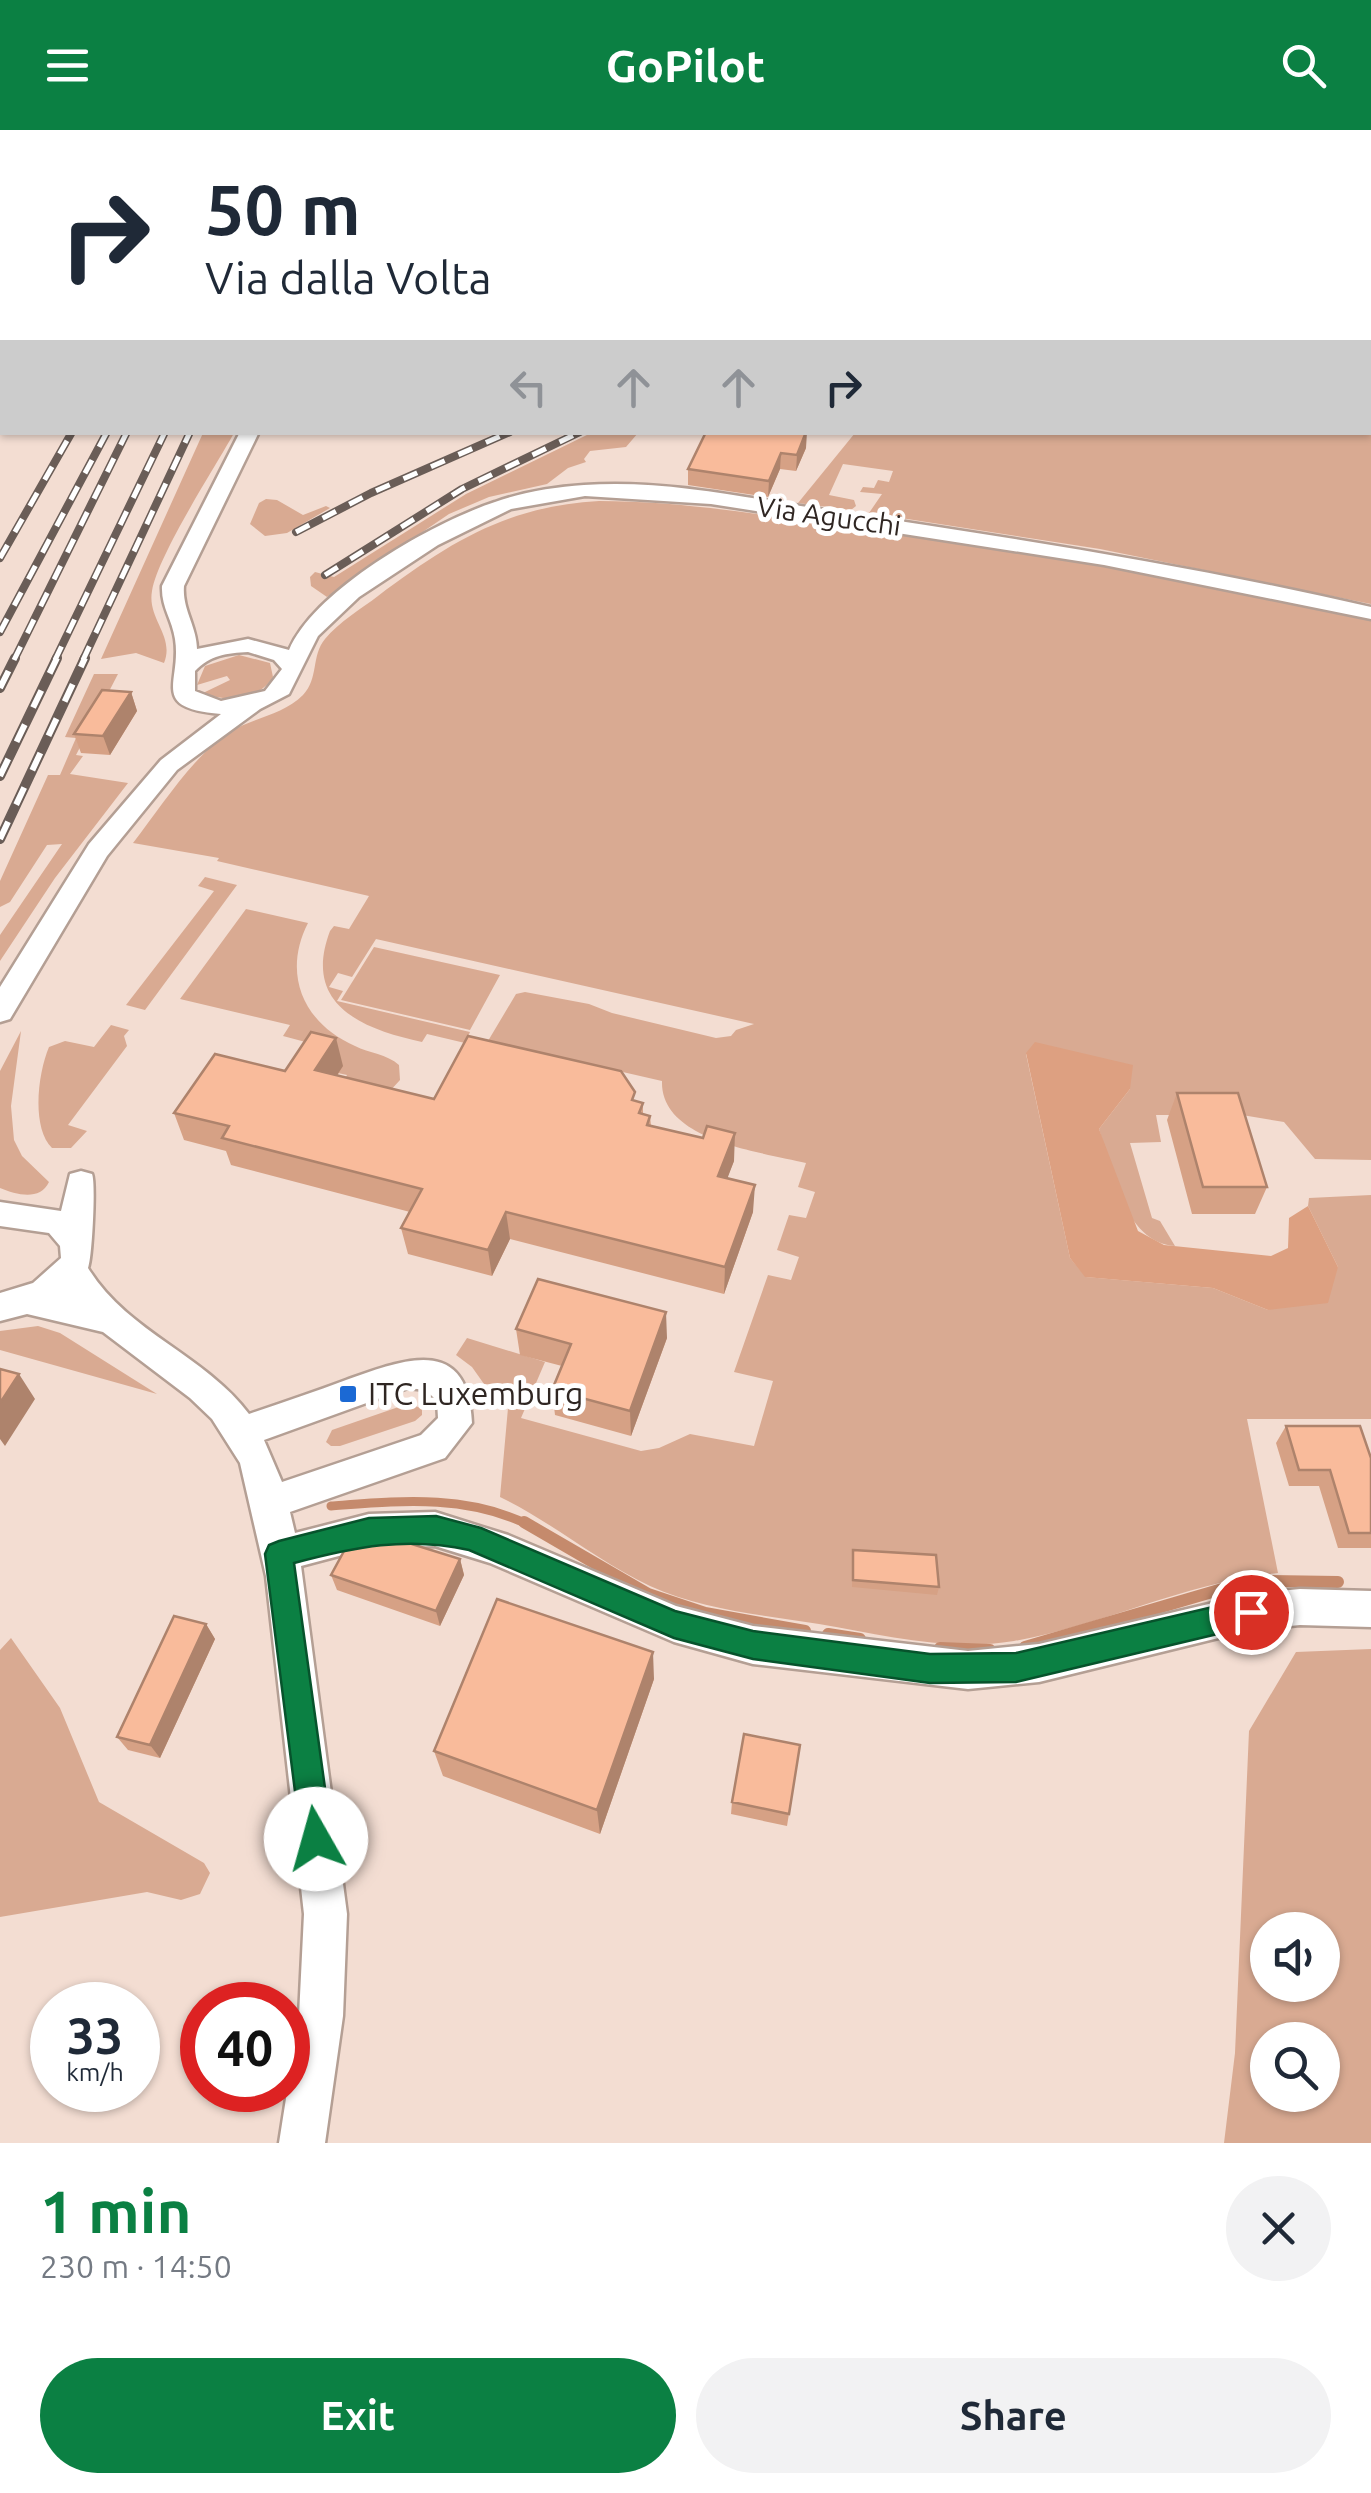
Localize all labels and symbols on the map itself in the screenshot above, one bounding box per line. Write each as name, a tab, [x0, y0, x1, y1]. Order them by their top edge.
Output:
street label: Via Agucchi	[755, 490, 903, 541]
place label: ITC Luxemburg	[368, 1375, 584, 1411]
marker: ITC Luxemburg	[337, 1383, 359, 1405]
pin	[1209, 1570, 1294, 1655]
position arrow	[264, 1787, 368, 1891]
speed limit sign: 40	[180, 1982, 310, 2112]

